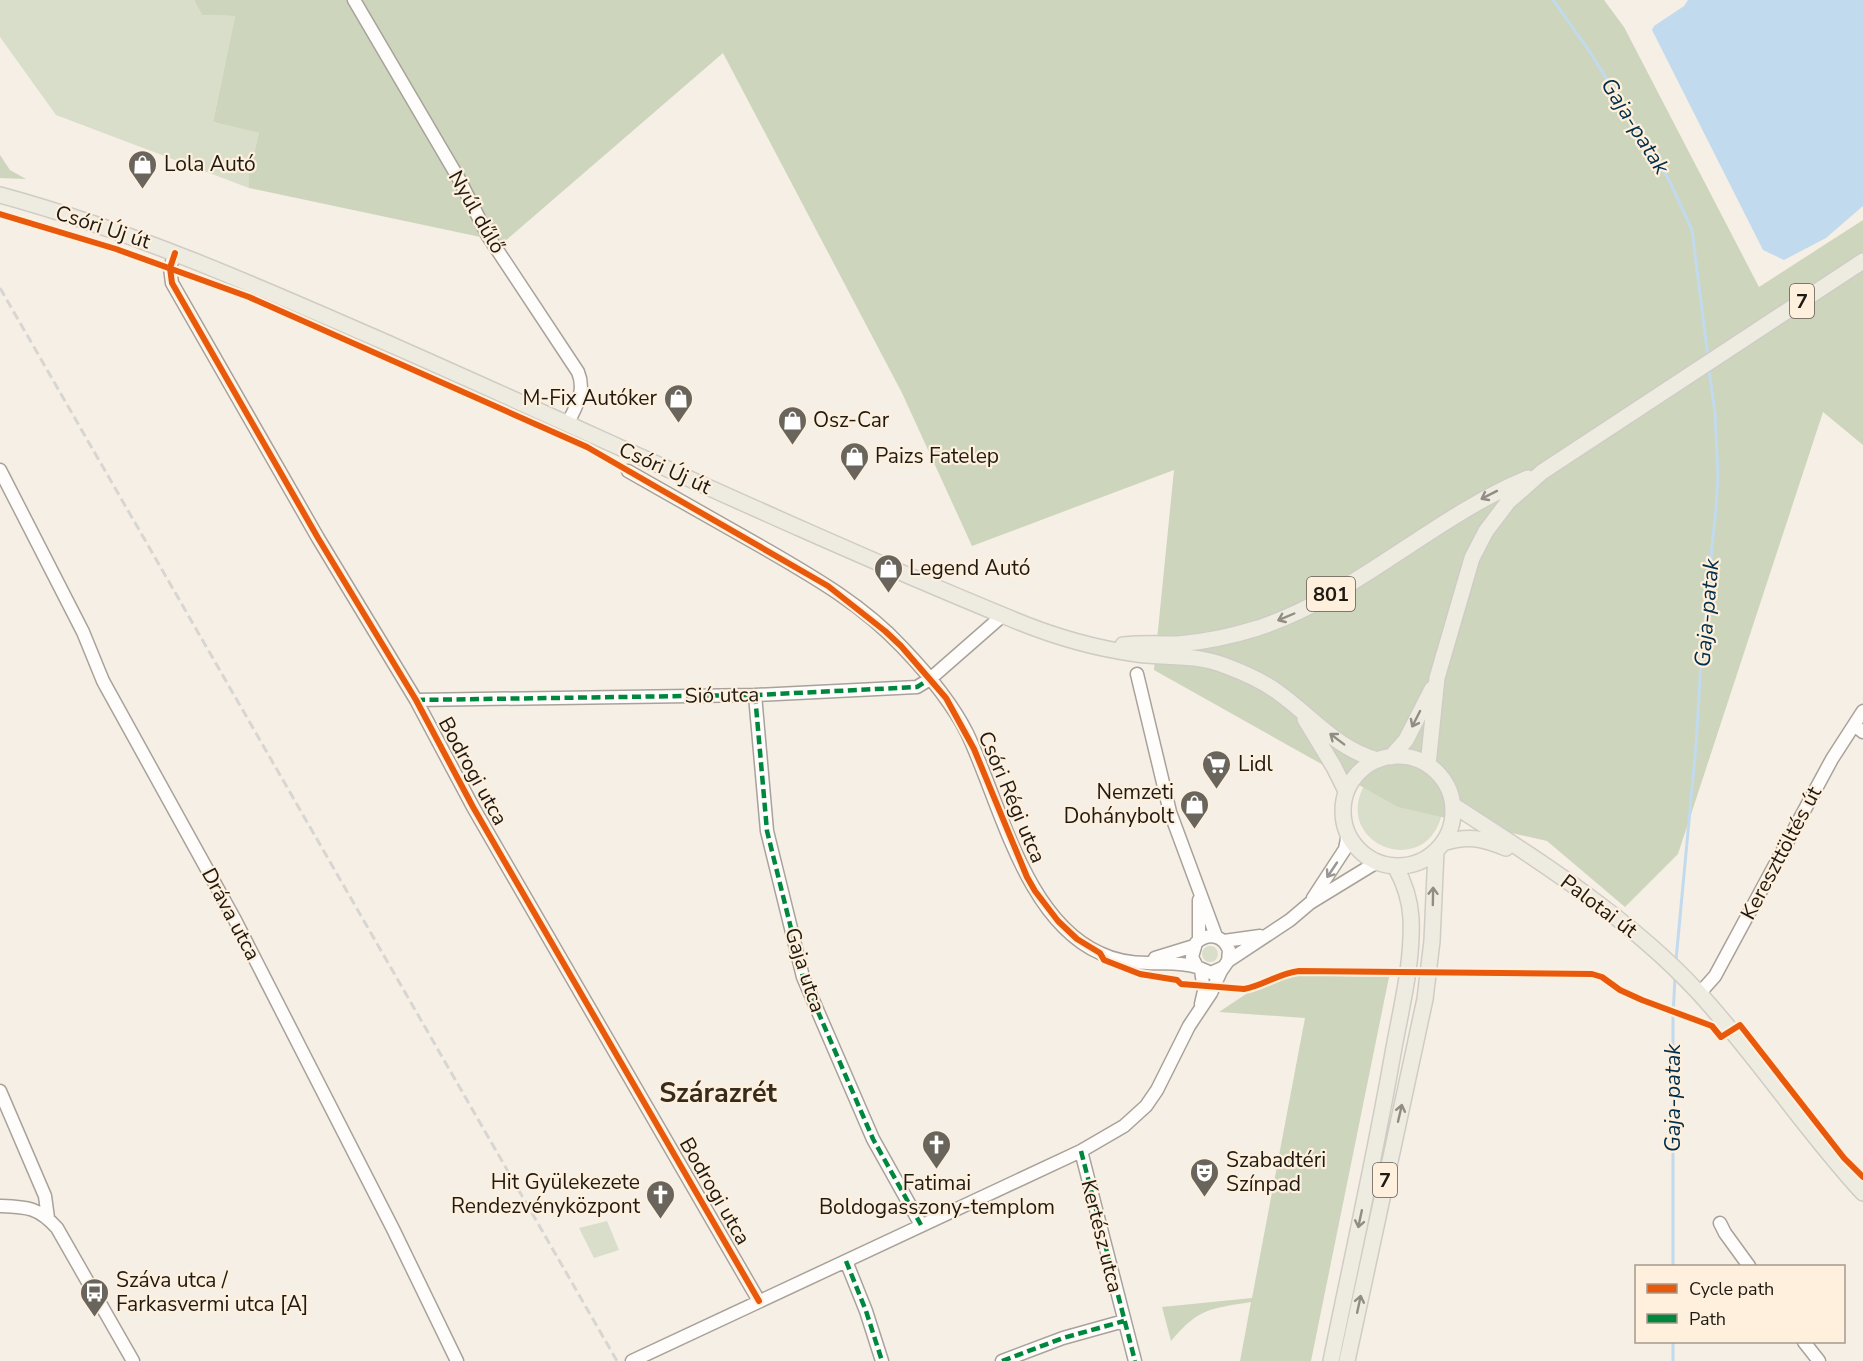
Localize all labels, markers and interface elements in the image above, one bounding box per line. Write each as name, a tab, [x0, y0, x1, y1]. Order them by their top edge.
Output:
water label: Gaja-patak	[1593, 72, 1677, 181]
shop icon: Lola Autó	[127, 148, 159, 190]
place label: Lola Autó	[164, 150, 256, 178]
street label: Nyúl dűlő	[442, 165, 512, 259]
street label: Csóri Új út	[52, 199, 155, 256]
road number: 7	[1790, 284, 1814, 318]
shop icon: M-Fix Autóker	[662, 382, 694, 424]
place label: M-Fix Autóker	[522, 384, 657, 412]
shop icon: Osz-Car	[776, 404, 808, 446]
place label: Osz-Car	[813, 406, 890, 434]
street label: Csóri Új út	[614, 435, 716, 501]
shop icon: Paizs Fatelep	[838, 440, 870, 482]
place label: Paizs Fatelep	[875, 442, 999, 470]
one-way arrow	[1480, 490, 1498, 502]
shop icon: Legend Autó	[872, 552, 904, 594]
place label: Legend Autó	[909, 554, 1031, 582]
water label: Gaja-patak	[1687, 557, 1727, 668]
road number: 801	[1307, 577, 1355, 611]
one-way arrow	[1277, 612, 1295, 623]
street label: Sió utca	[684, 680, 760, 710]
one-way arrow	[1410, 710, 1422, 727]
street label: Bodrogi utca	[432, 712, 514, 830]
street label: Csóri Régi utca	[972, 727, 1052, 867]
one-way arrow	[1329, 733, 1345, 746]
supermarket icon: Lidl	[1201, 748, 1233, 790]
place label: Lidl	[1238, 750, 1274, 778]
place label: Nemzeti Dohánybolt	[1064, 778, 1175, 830]
street label: Kereszttöltés út	[1734, 781, 1828, 925]
shop icon: Nemzeti Dohánybolt	[1179, 788, 1211, 830]
one-way arrow	[1326, 861, 1338, 878]
street label: Dráva utca	[195, 863, 267, 965]
street label: Palotai út	[1555, 868, 1644, 944]
one-way arrow	[1427, 886, 1439, 906]
street label: Gaja utca	[778, 924, 832, 1016]
water label: Gaja-patak	[1658, 1043, 1688, 1152]
district label: Szárazrét	[659, 1075, 778, 1112]
one-way arrow	[1394, 1104, 1406, 1123]
church icon: Fatimai Boldogasszony-templom	[921, 1128, 953, 1170]
street label: Bodrogi utca	[673, 1132, 757, 1250]
place label: Szabadtéri Színpad	[1226, 1146, 1326, 1198]
theatre icon: Szabadtéri Színpad	[1189, 1156, 1221, 1198]
road number: 7	[1373, 1163, 1397, 1197]
place label: Hit Gyülekezete Rendezvényközpont	[451, 1168, 641, 1220]
place label: Fatimai Boldogasszony-templom	[819, 1169, 1055, 1221]
street label: Kertész utca	[1074, 1177, 1130, 1295]
church icon: Hit Gyülekezete Rendezvényközpont	[645, 1178, 677, 1220]
one-way arrow	[1354, 1209, 1365, 1228]
legend	[1635, 1265, 1845, 1343]
place label: Száva utca / Farkasvermi utca [A]	[116, 1266, 308, 1318]
bus stop icon: Száva utca / Farkasvermi utca [A]	[79, 1276, 111, 1318]
text: Cycle path	[1689, 1277, 1774, 1301]
one-way arrow	[1354, 1295, 1366, 1314]
text: Path	[1689, 1307, 1726, 1331]

